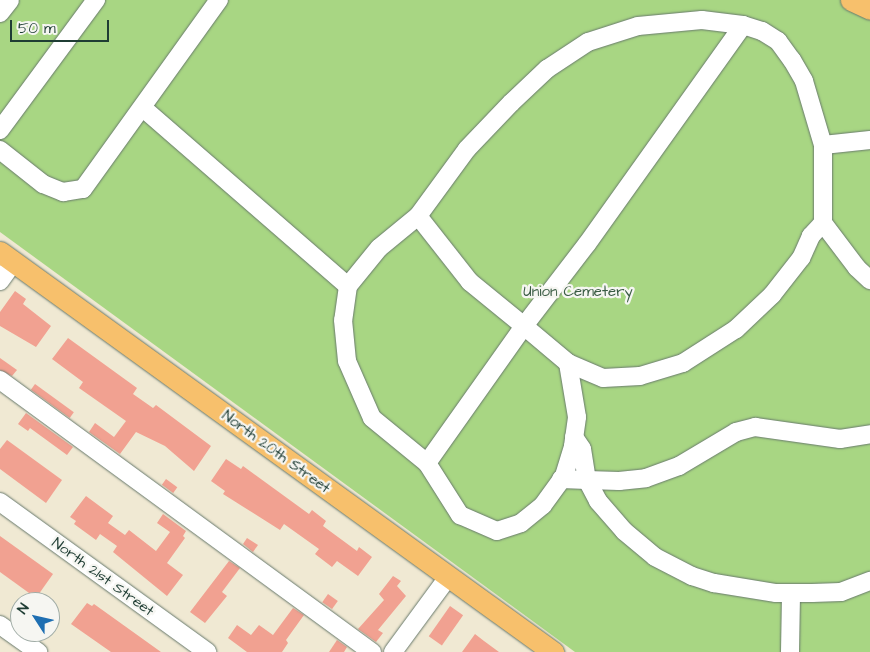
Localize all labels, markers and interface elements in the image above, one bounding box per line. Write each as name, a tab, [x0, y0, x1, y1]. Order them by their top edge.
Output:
scale bar	[12, 10, 111, 42]
text: 50 m	[18, 18, 56, 39]
park label: Union Cemetery	[523, 283, 633, 301]
street label: North 20th Street	[218, 407, 334, 497]
street label: North 21st Street	[48, 534, 158, 620]
north arrow	[10, 592, 60, 642]
text: N	[13, 600, 34, 618]

